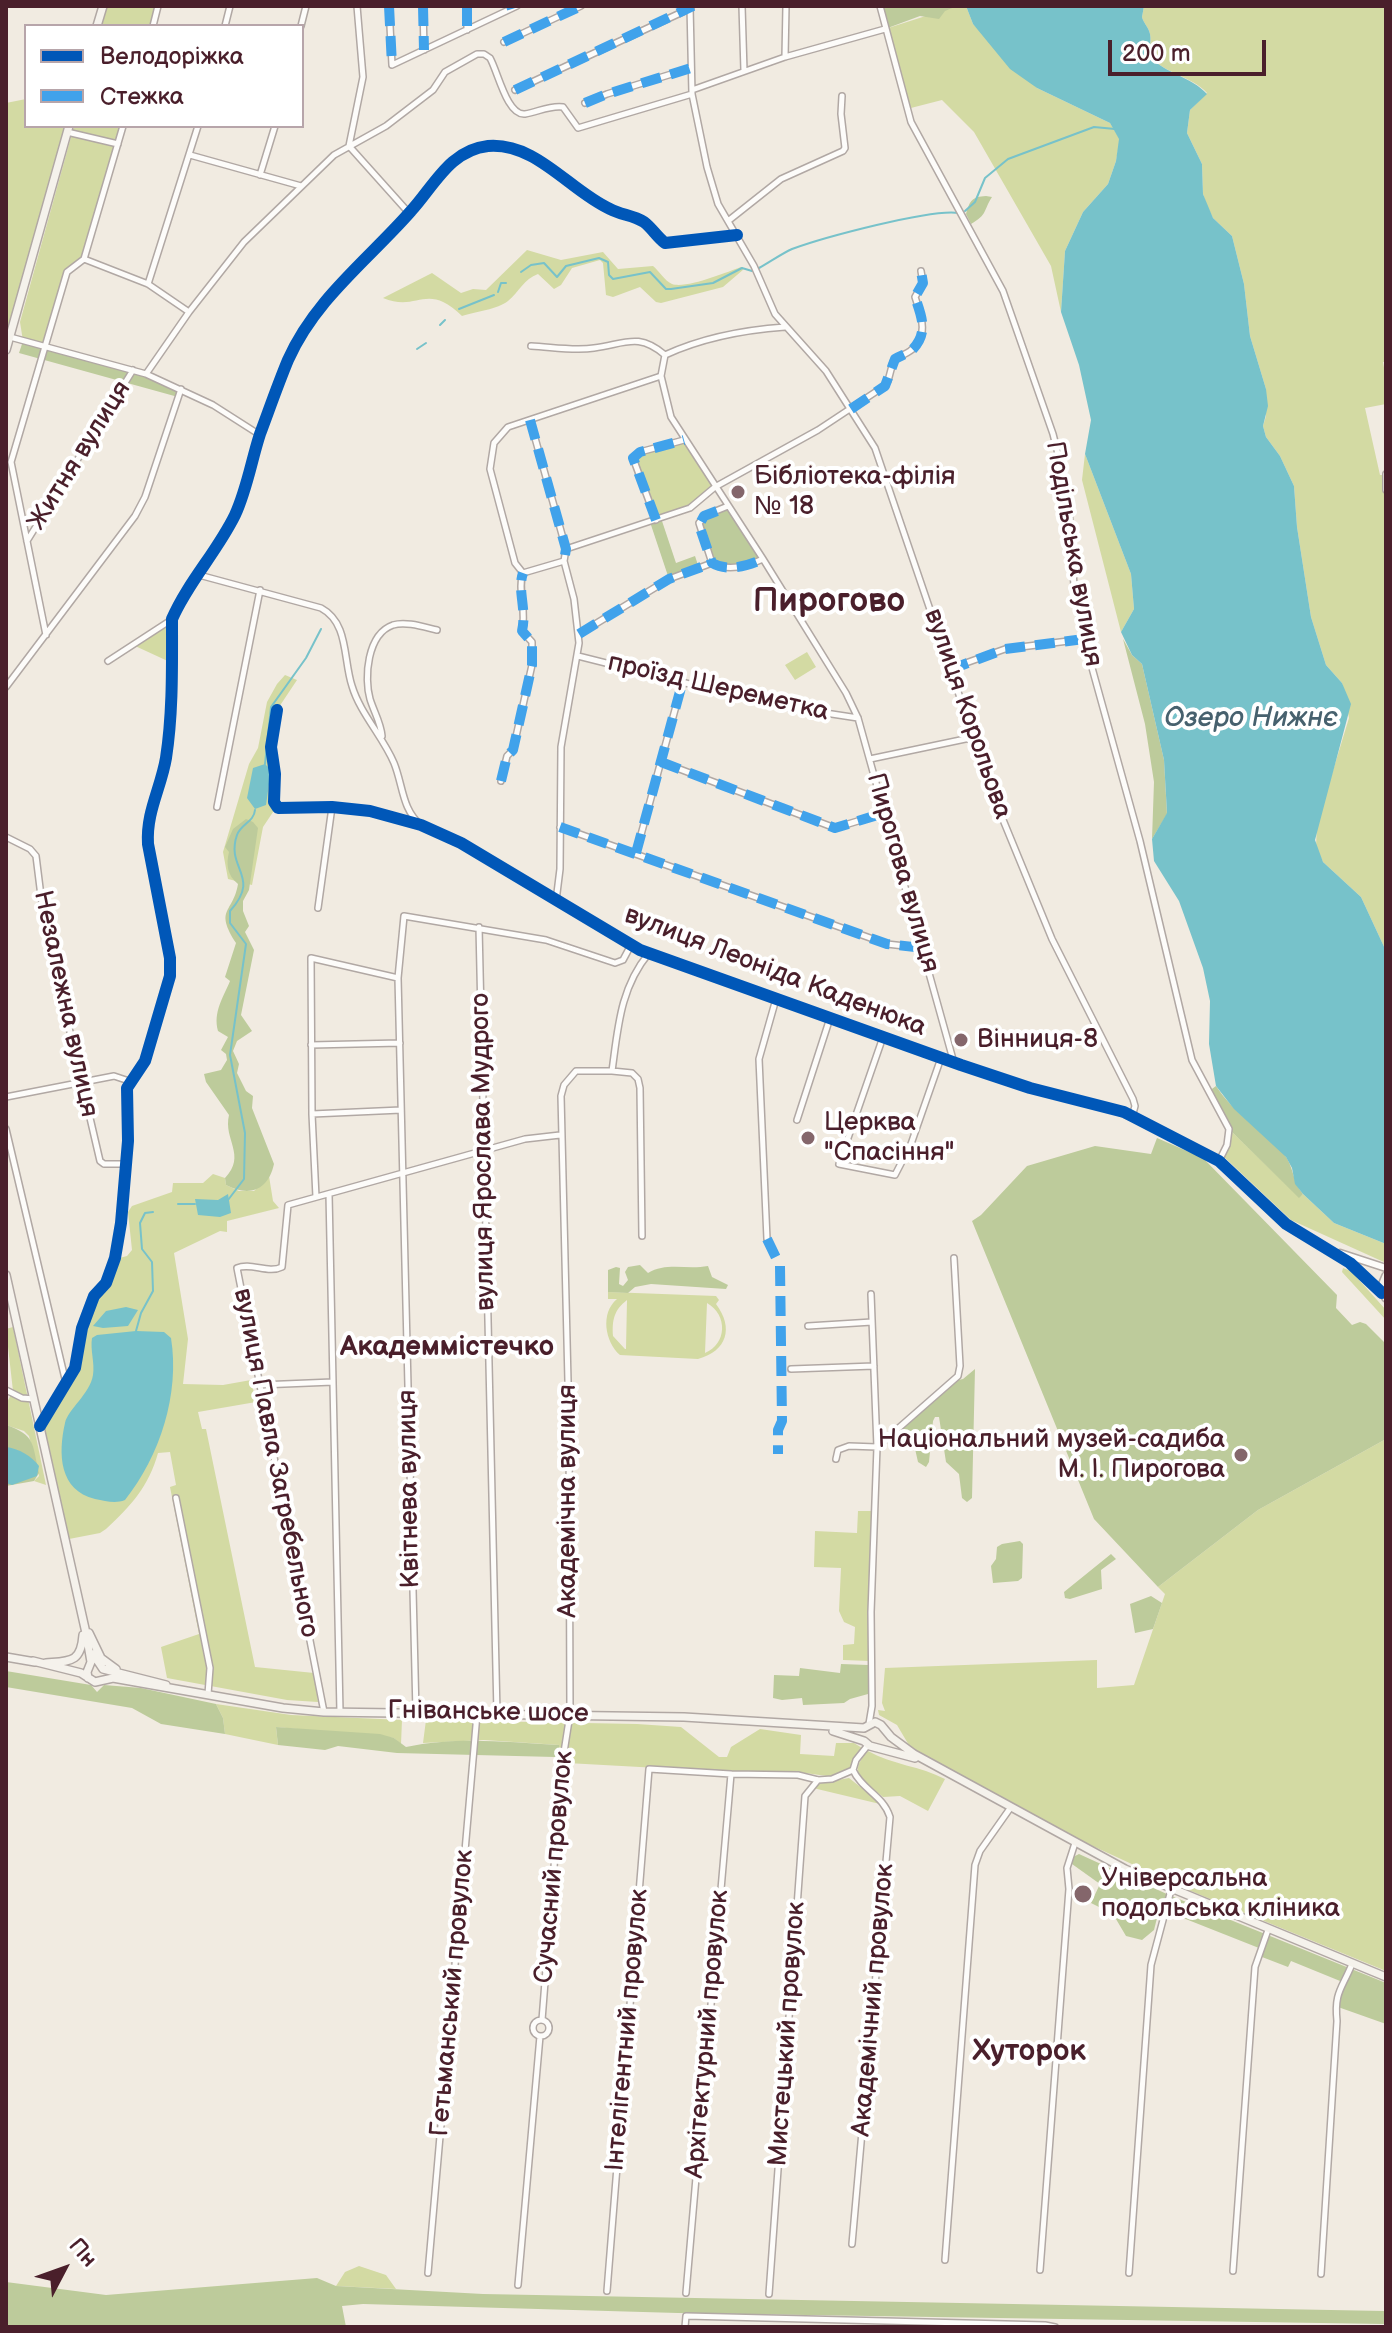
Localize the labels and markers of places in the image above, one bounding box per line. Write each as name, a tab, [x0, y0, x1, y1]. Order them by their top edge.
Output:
place label: Бібліотека-філія № 18	[754, 461, 955, 522]
marker: Бібліотека-філія № 18	[729, 483, 747, 501]
place label: Вінниця-8	[977, 1024, 1098, 1056]
marker: Вінниця-8	[952, 1031, 970, 1049]
place label: Церква "Спасіння"	[824, 1107, 954, 1168]
marker: Церква "Спасіння"	[799, 1129, 817, 1147]
place label: Національний музей-садиба М. І. Пирогова	[878, 1424, 1225, 1486]
marker: Національний музей-садиба М. І. Пирогова	[1232, 1446, 1250, 1464]
place label: Універсальна подольська кліника	[1101, 1863, 1340, 1924]
marker: Універсальна подольська кліника	[1072, 1883, 1094, 1905]

